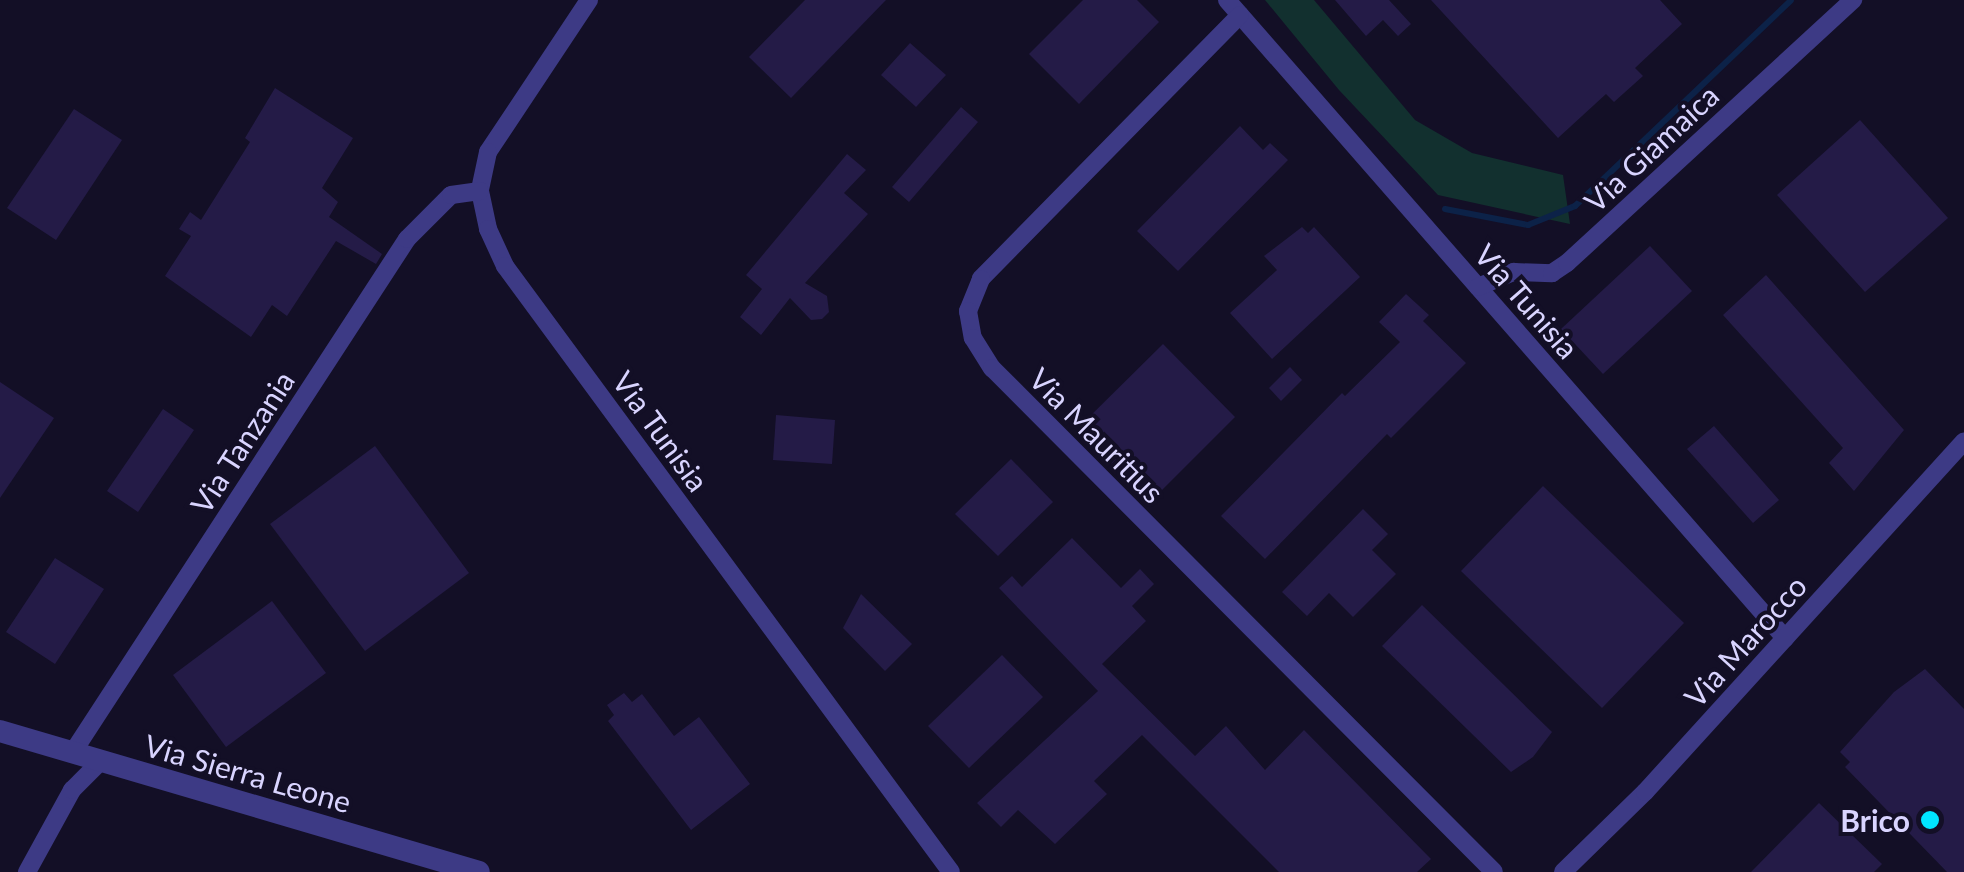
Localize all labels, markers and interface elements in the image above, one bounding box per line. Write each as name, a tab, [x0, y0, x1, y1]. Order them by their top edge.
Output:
street label: Via Giamaica	[1577, 77, 1725, 219]
street label: Via Tunisia	[1467, 236, 1587, 366]
street label: Via Mauritius	[1022, 360, 1172, 510]
street label: Via Tanzania	[182, 364, 302, 520]
street label: Via Tunisia	[605, 364, 717, 498]
street label: Via Marocco	[1676, 568, 1814, 714]
street label: Via Sierra Leone	[141, 726, 355, 820]
place label: Brico	[1840, 802, 1910, 838]
marker: Brico	[1919, 809, 1941, 831]

